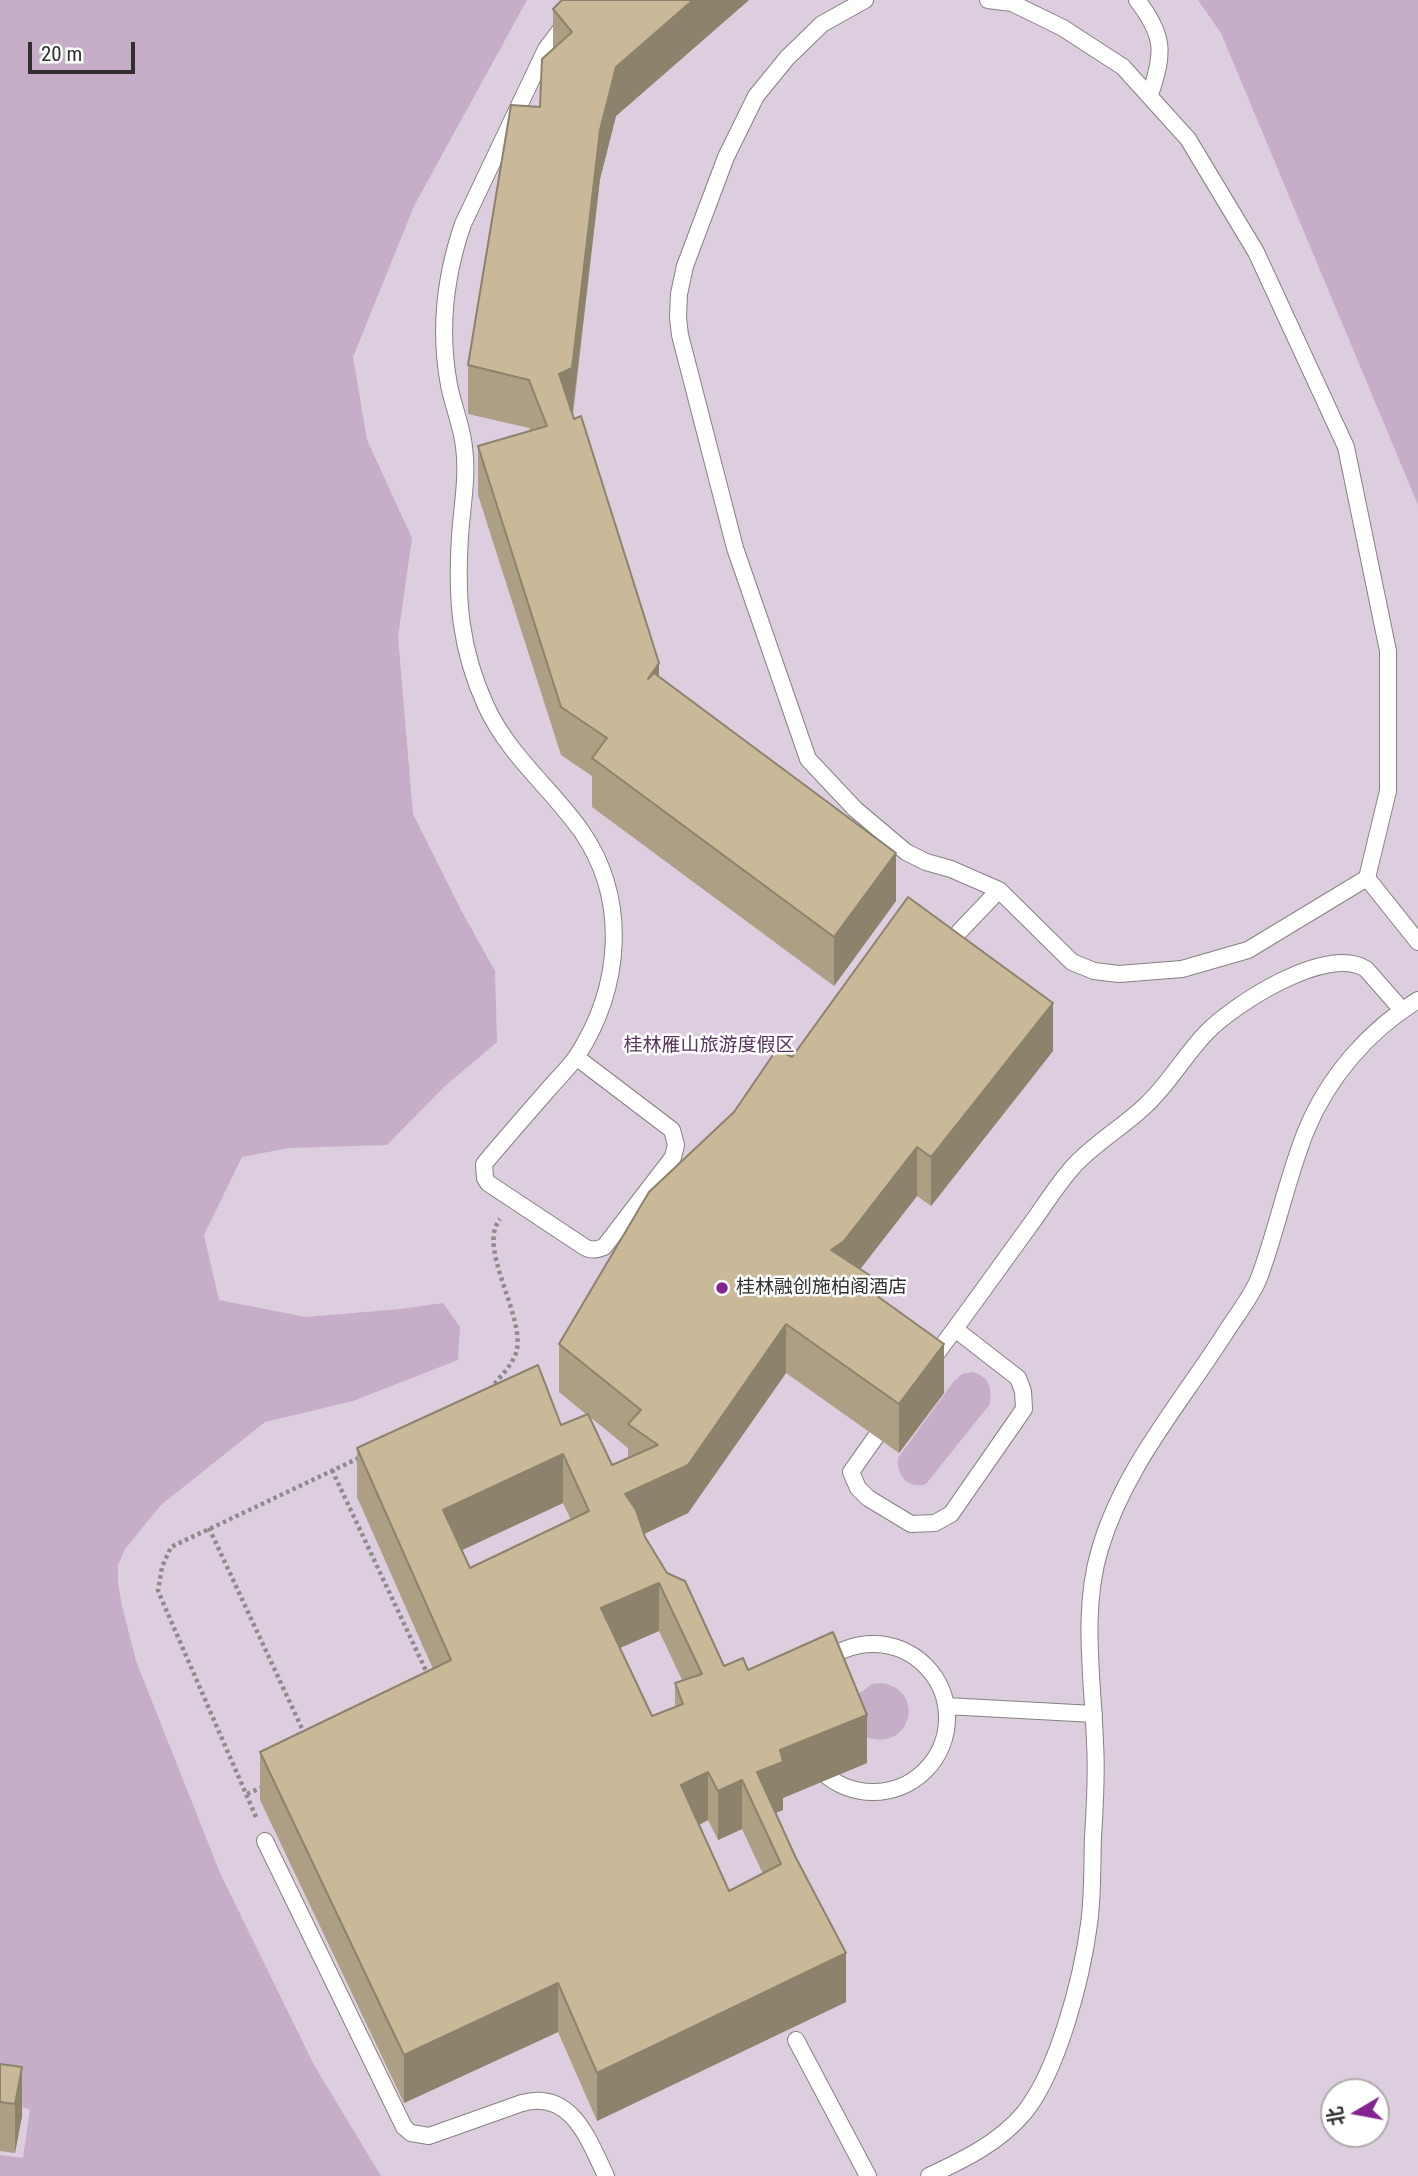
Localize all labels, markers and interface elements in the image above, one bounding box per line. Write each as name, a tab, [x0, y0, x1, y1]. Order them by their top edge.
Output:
scale bar	[32, 28, 138, 72]
text: 20 m	[41, 42, 82, 66]
park label: 桂林雁山旅游度假区	[624, 1035, 794, 1057]
place label: 桂林融创施柏阁酒店	[736, 1277, 907, 1299]
marker: 桂林融创施柏阁酒店	[714, 1280, 730, 1296]
north arrow	[1320, 2078, 1390, 2148]
text: 北	[1323, 2105, 1349, 2128]

